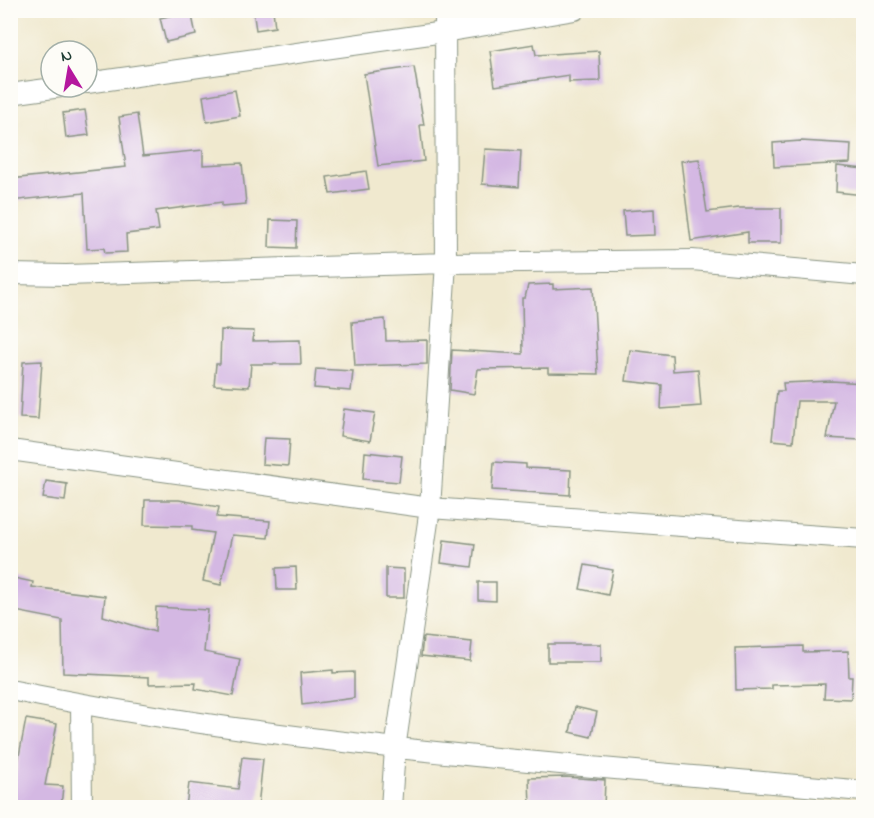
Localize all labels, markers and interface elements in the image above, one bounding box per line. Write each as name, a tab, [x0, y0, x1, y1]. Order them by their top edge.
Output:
north arrow	[39, 39, 99, 99]
text: N	[59, 43, 74, 69]

